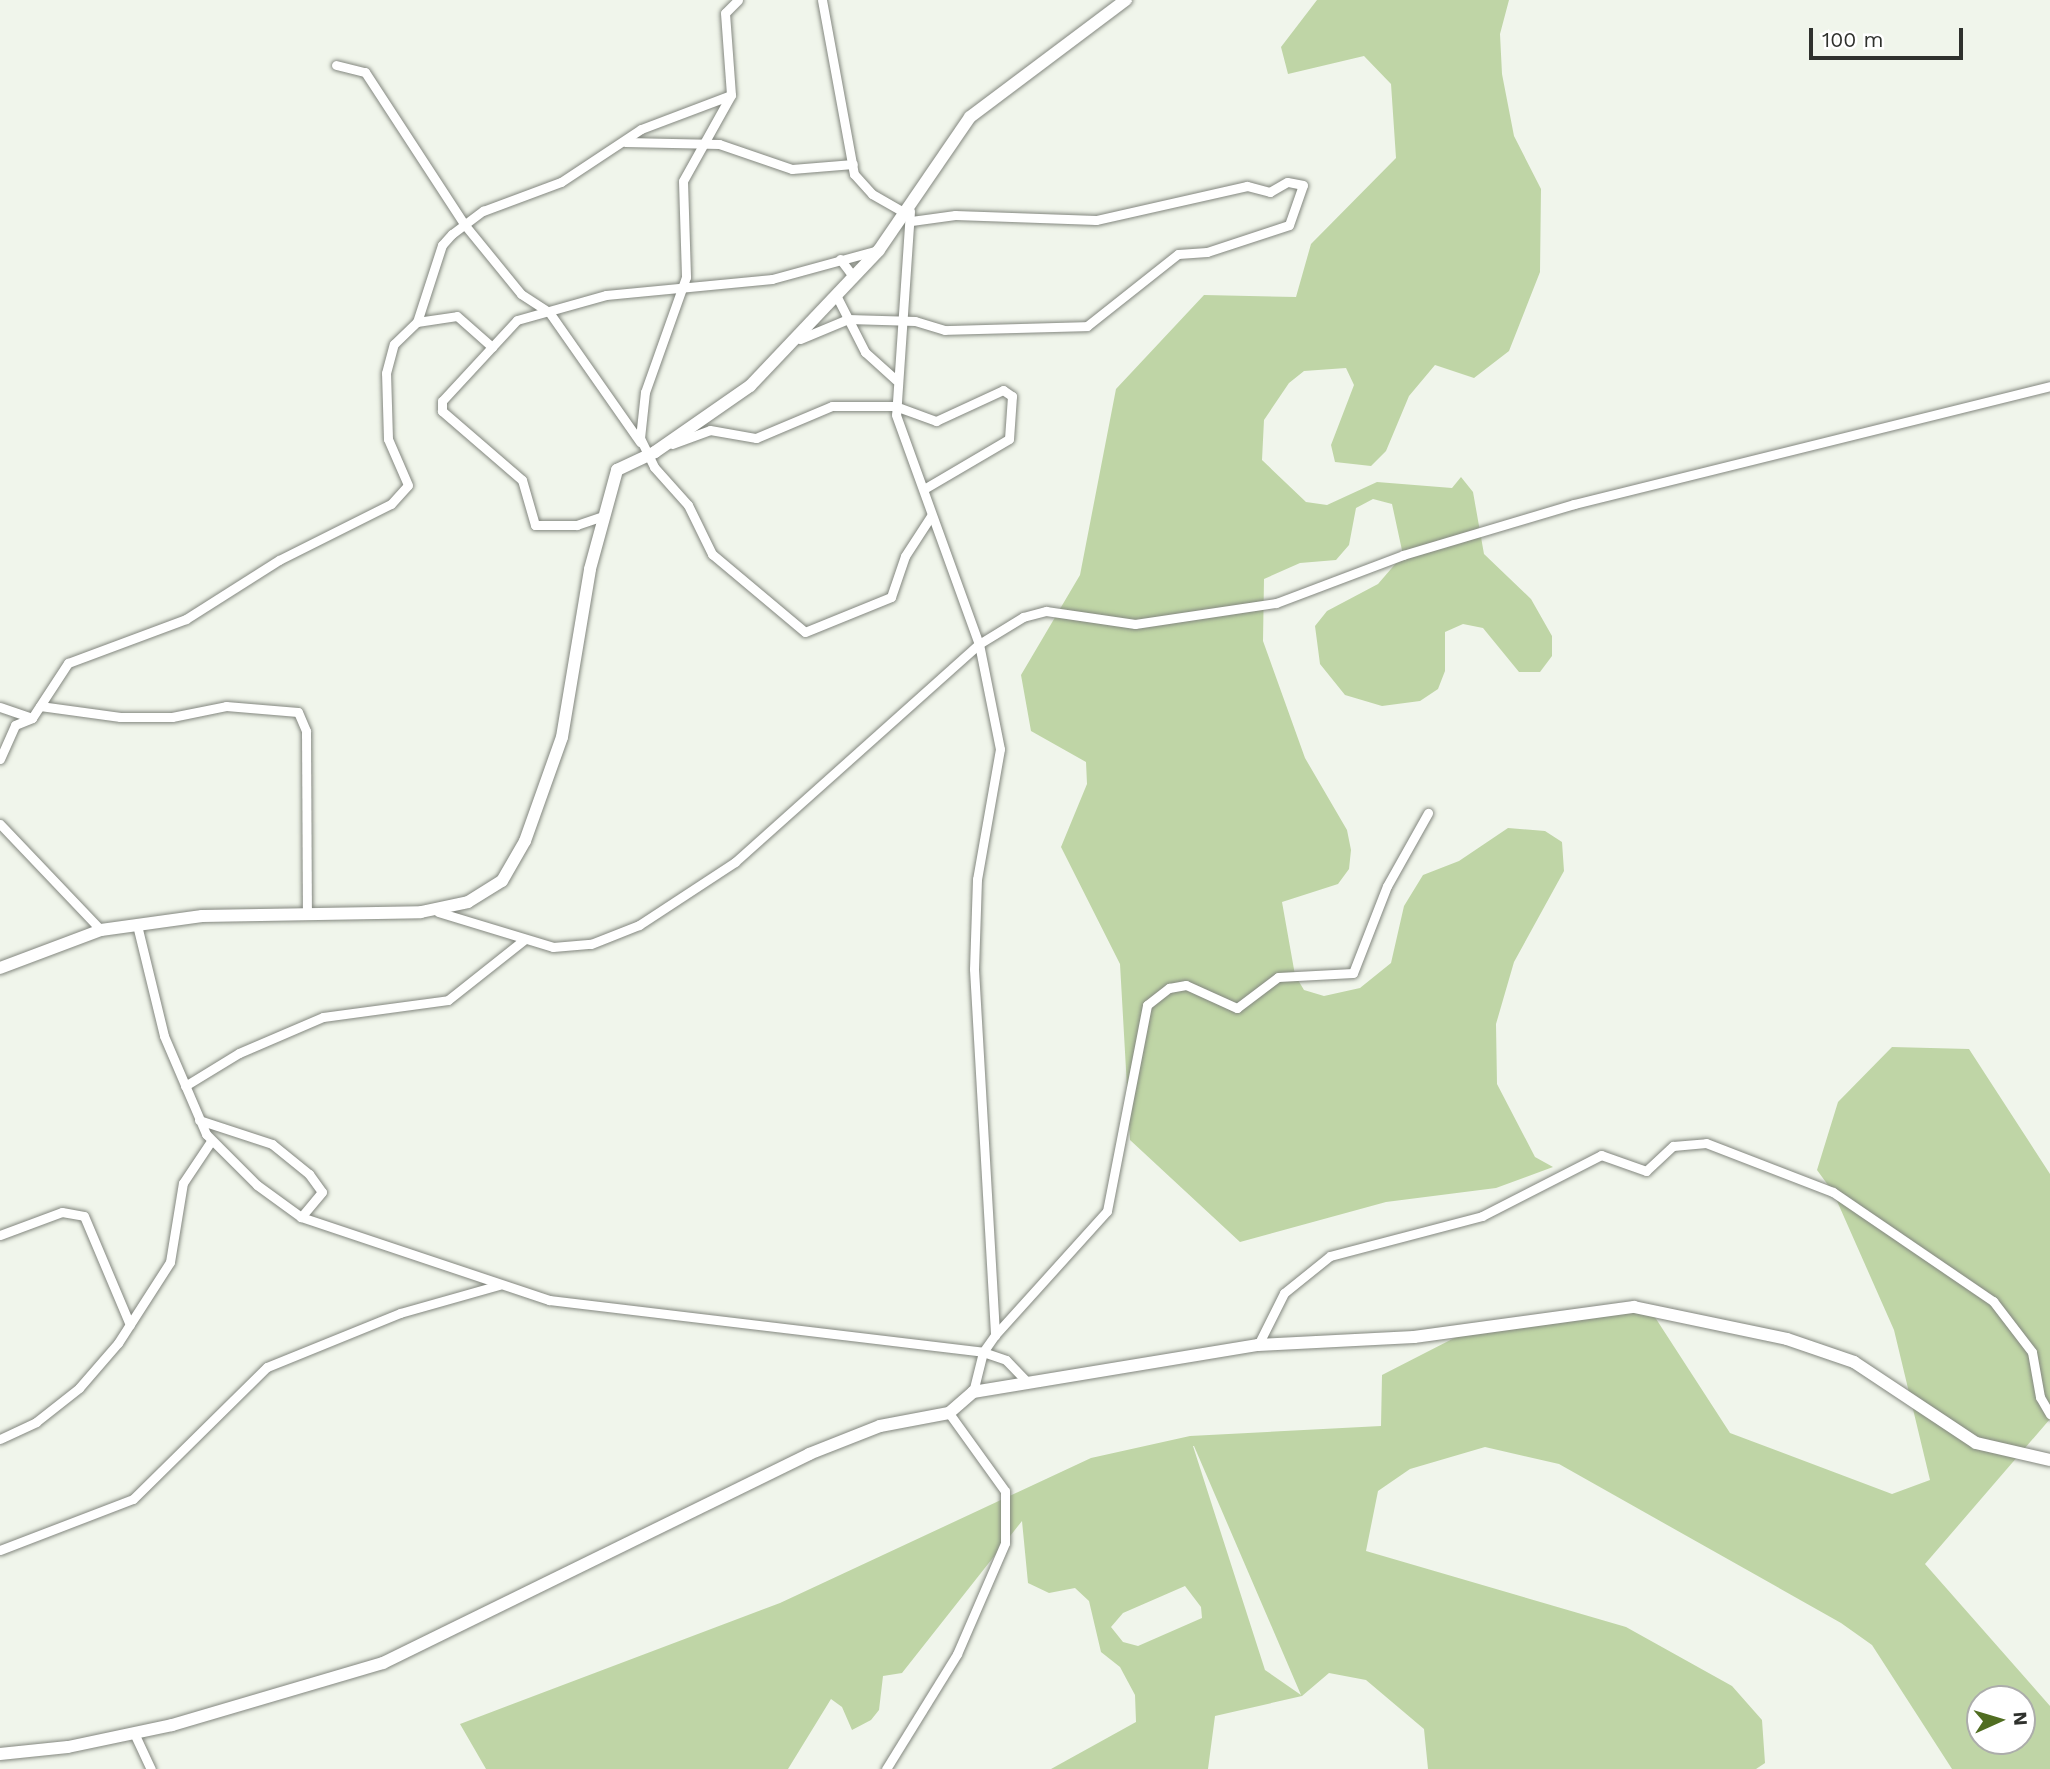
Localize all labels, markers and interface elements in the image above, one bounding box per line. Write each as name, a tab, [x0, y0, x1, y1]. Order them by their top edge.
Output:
scale bar	[1812, 14, 1966, 58]
text: 100 m	[1822, 27, 1884, 52]
north arrow	[1966, 1685, 2036, 1755]
text: N	[2008, 1711, 2032, 1726]

